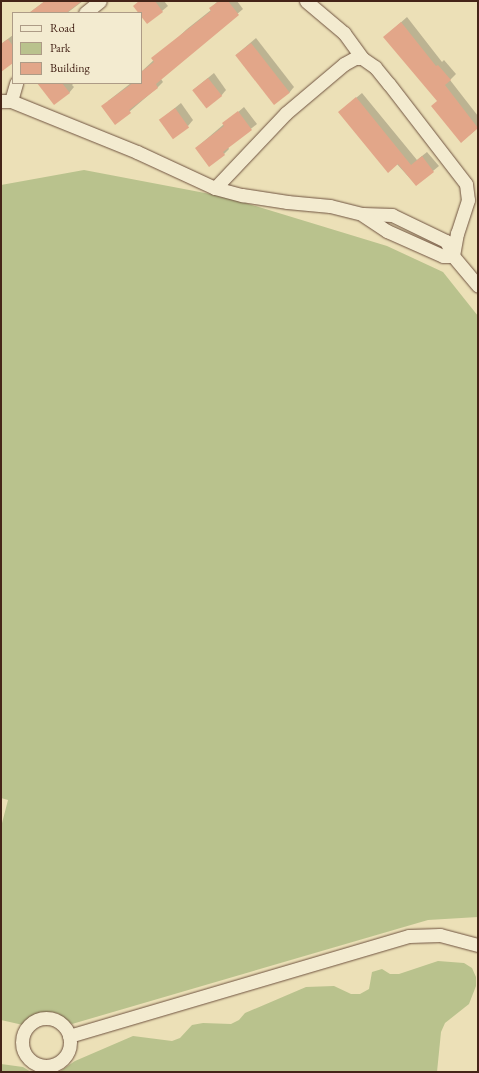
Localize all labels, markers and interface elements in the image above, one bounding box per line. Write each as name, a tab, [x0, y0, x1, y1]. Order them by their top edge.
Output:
legend	[12, 12, 142, 84]
text: Road	[50, 20, 75, 36]
text: Park	[50, 40, 70, 56]
text: Building	[50, 60, 90, 76]

